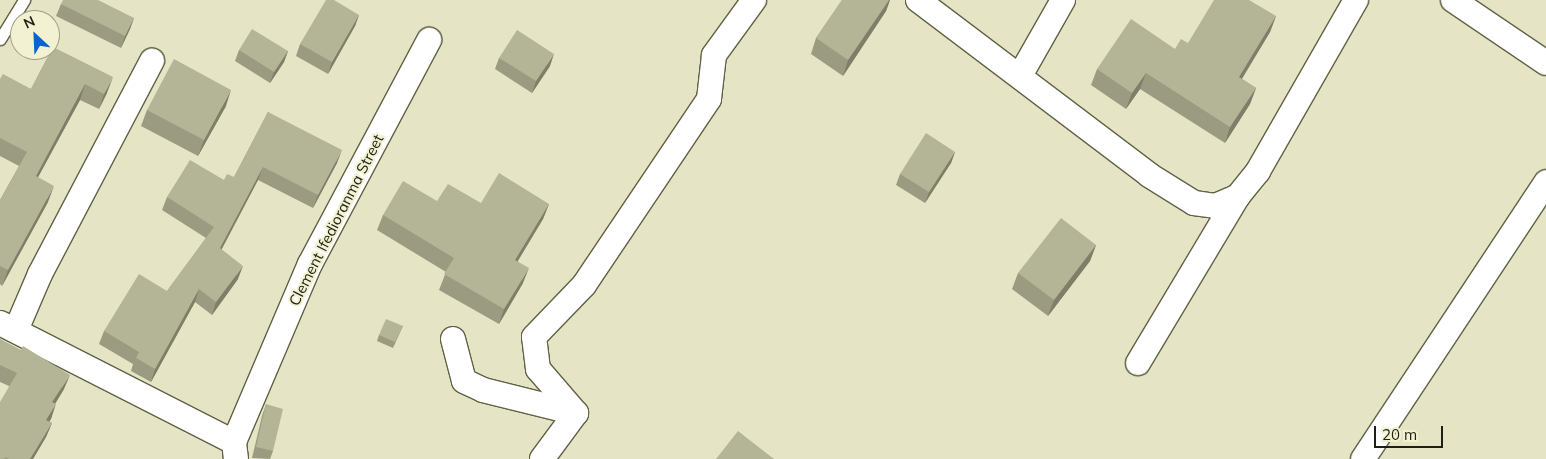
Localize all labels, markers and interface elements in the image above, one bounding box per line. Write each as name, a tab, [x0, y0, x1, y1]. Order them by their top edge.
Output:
north arrow	[10, 10, 60, 60]
text: N	[20, 12, 38, 33]
street label: Clement Ifedioranma Street	[285, 131, 387, 309]
scale bar	[1376, 416, 1445, 448]
text: 20 m	[1382, 425, 1417, 444]

